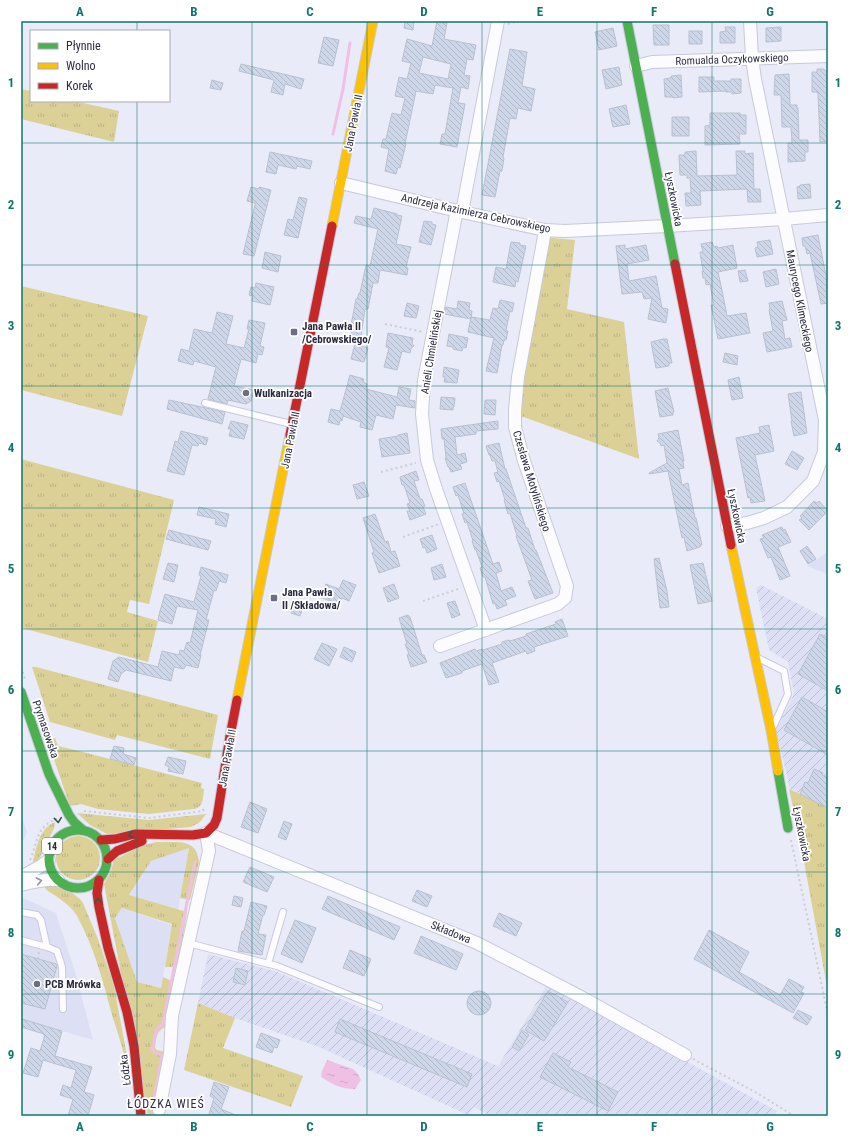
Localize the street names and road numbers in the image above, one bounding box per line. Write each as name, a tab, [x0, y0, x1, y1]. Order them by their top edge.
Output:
street label: Romualda Oczykowskiego	[675, 51, 789, 68]
street label: Jana Pawła II	[342, 93, 365, 153]
street label: Łyszkowicka	[662, 171, 685, 227]
street label: Andrzeja Kazimierza Cebrowskiego	[400, 191, 552, 236]
street label: Maurycego Klimeckiego	[783, 249, 816, 354]
street label: Anieli Chmielińskiej	[418, 309, 445, 395]
street label: Jana Pawła II	[279, 410, 302, 470]
street label: Czesława Motylińskiego	[510, 429, 553, 534]
street label: Łyszkowicka	[724, 488, 749, 544]
street label: Prymasowska	[30, 698, 62, 760]
street label: Jana Pawła II	[216, 728, 239, 788]
street label: Łyszkowicka	[790, 806, 813, 862]
road number: 14	[42, 838, 62, 854]
street label: Składowa	[429, 919, 473, 946]
street label: Łódzka	[117, 1054, 134, 1086]

